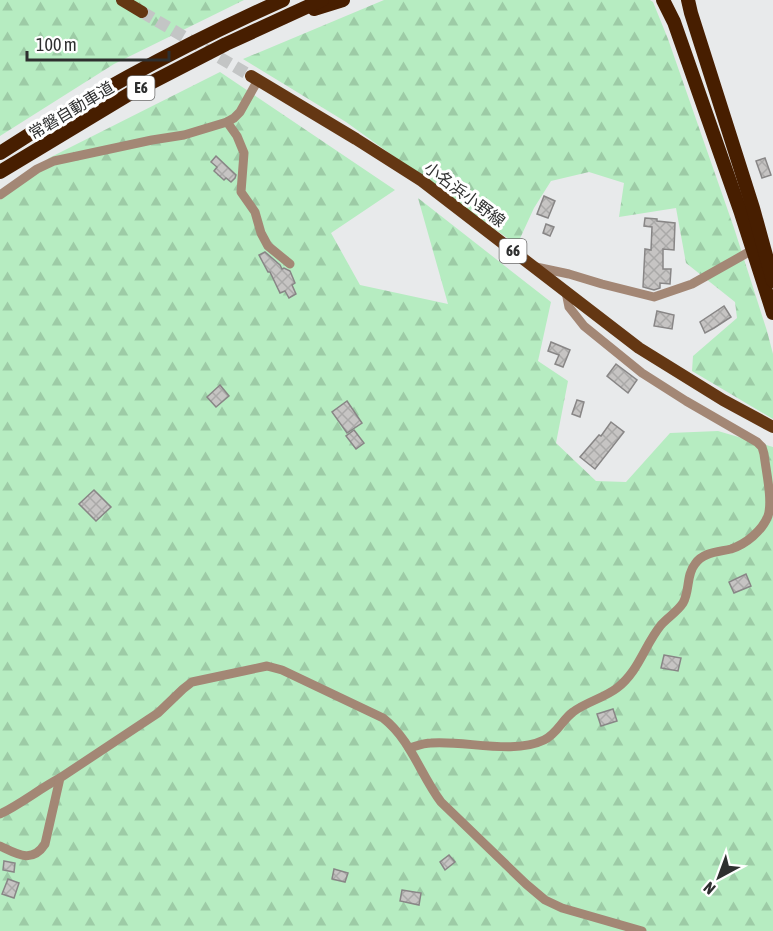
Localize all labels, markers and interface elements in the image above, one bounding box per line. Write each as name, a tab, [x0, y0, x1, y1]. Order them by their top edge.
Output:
scale bar	[27, 24, 170, 62]
text: 100 m	[36, 34, 77, 55]
road number: E6	[128, 76, 154, 100]
street label: 常磐自動車道	[25, 78, 117, 142]
street label: 小名浜小野線	[421, 158, 509, 230]
road number: 66	[500, 239, 526, 263]
north arrow	[689, 847, 749, 907]
text: N	[700, 878, 719, 898]

